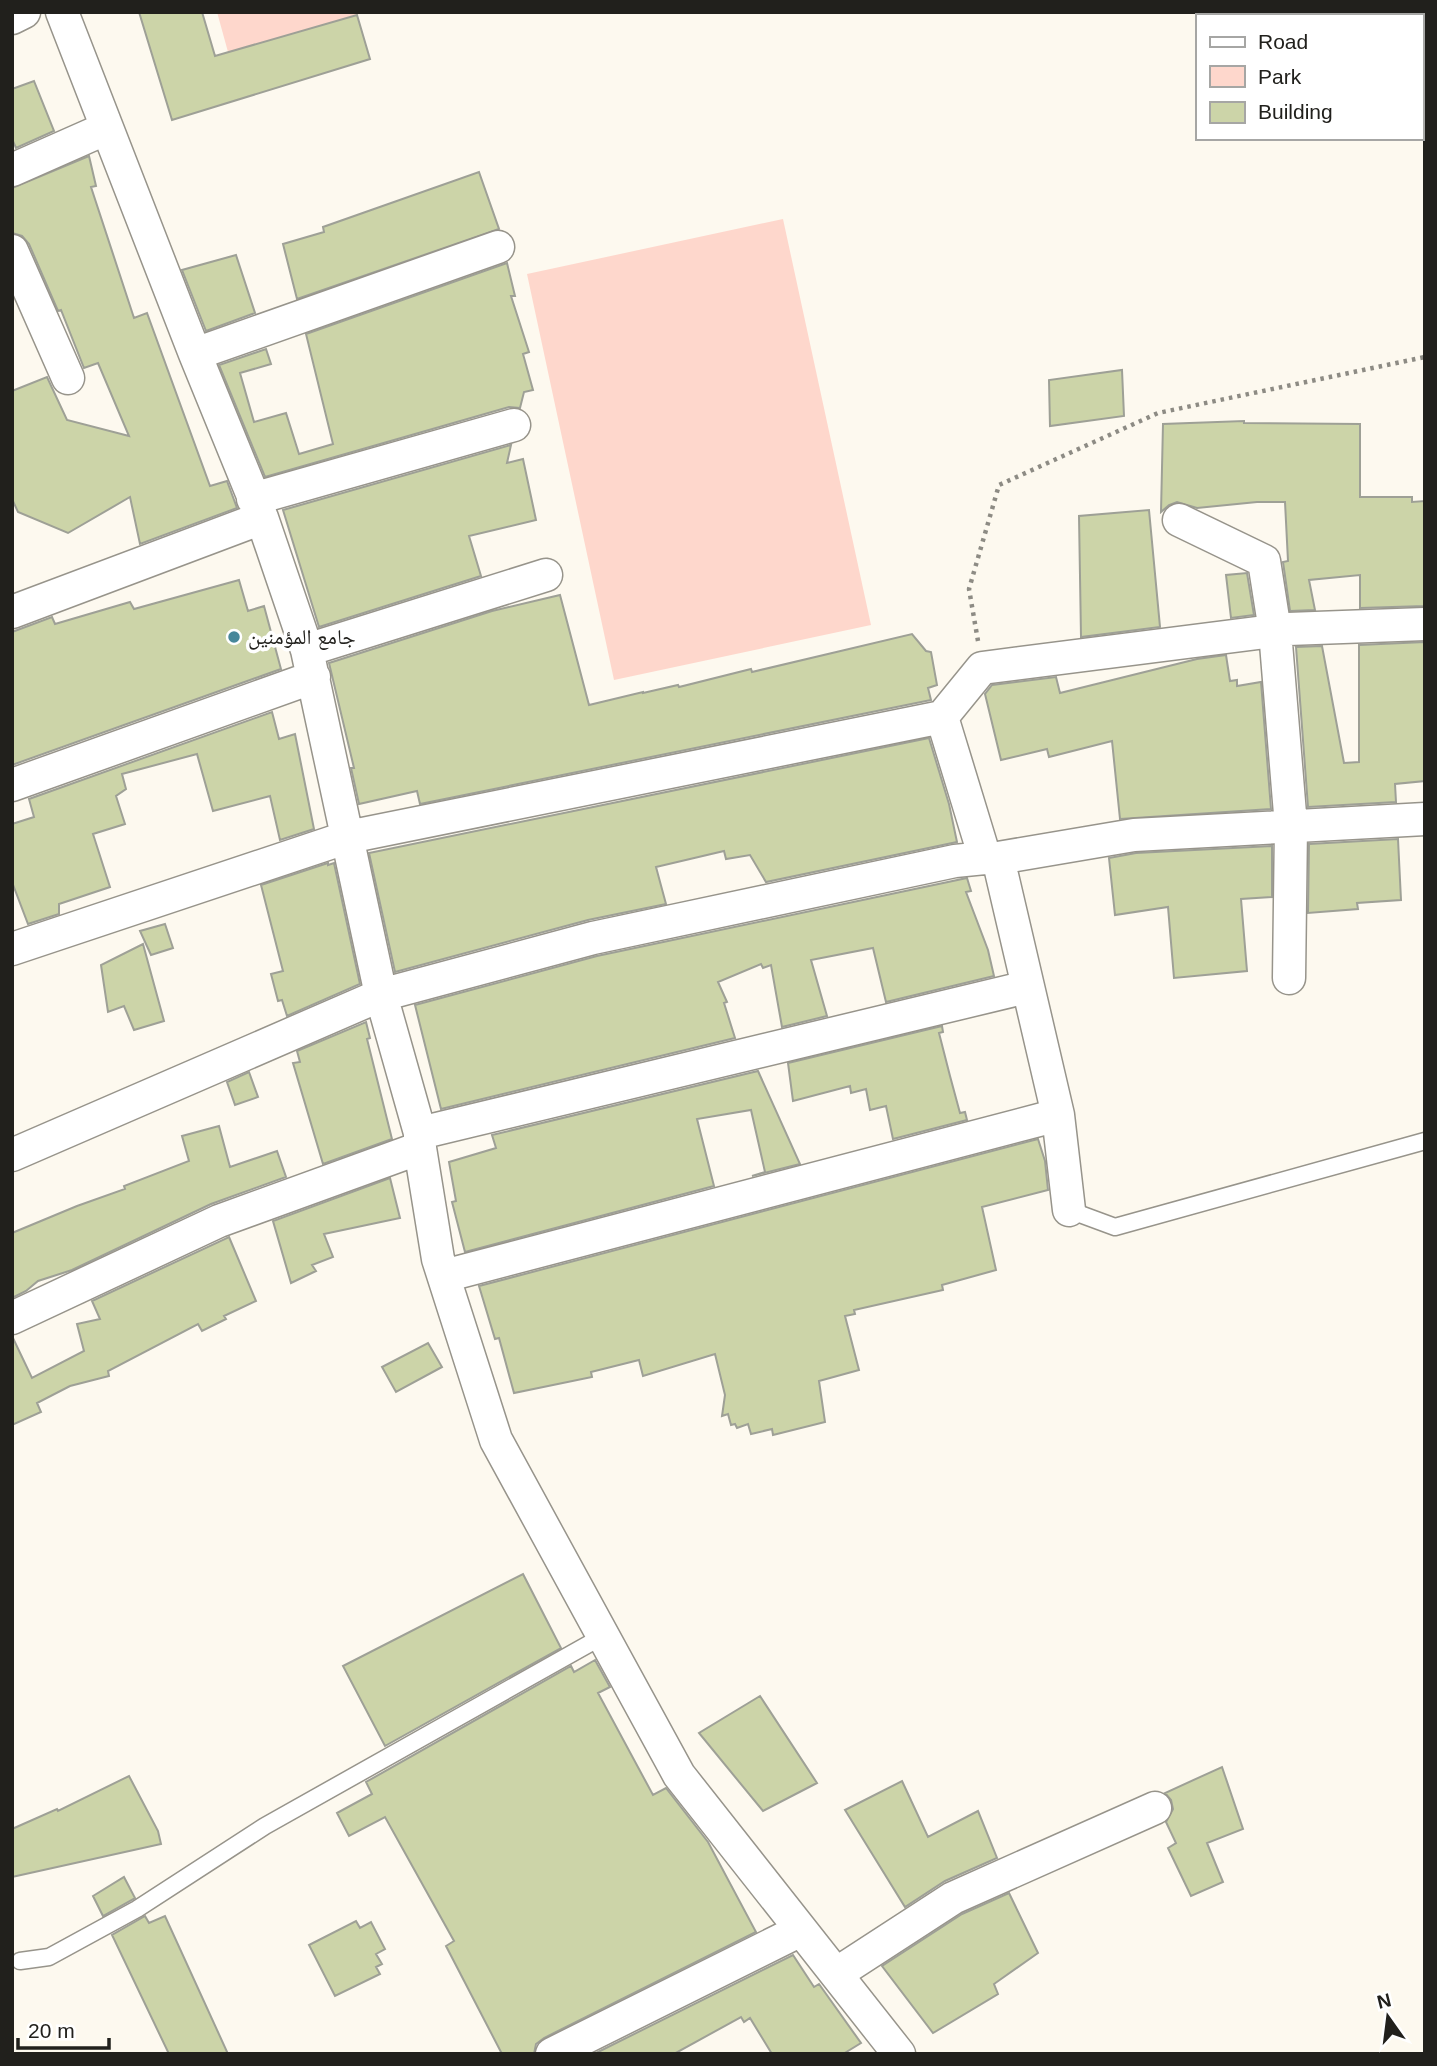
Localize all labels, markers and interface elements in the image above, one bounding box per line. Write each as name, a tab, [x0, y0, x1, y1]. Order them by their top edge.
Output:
legend	[1196, 14, 1423, 140]
text: Road	[1258, 30, 1308, 53]
text: Park	[1258, 65, 1302, 88]
text: Building	[1258, 100, 1333, 123]
place label: جامع المؤمنين	[248, 625, 356, 650]
marker: جامع المؤمنين	[226, 629, 242, 645]
north arrow	[1353, 1982, 1423, 2052]
text: N	[1375, 1989, 1393, 2013]
scale bar	[18, 2007, 108, 2050]
text: 20 m	[28, 2019, 75, 2042]

